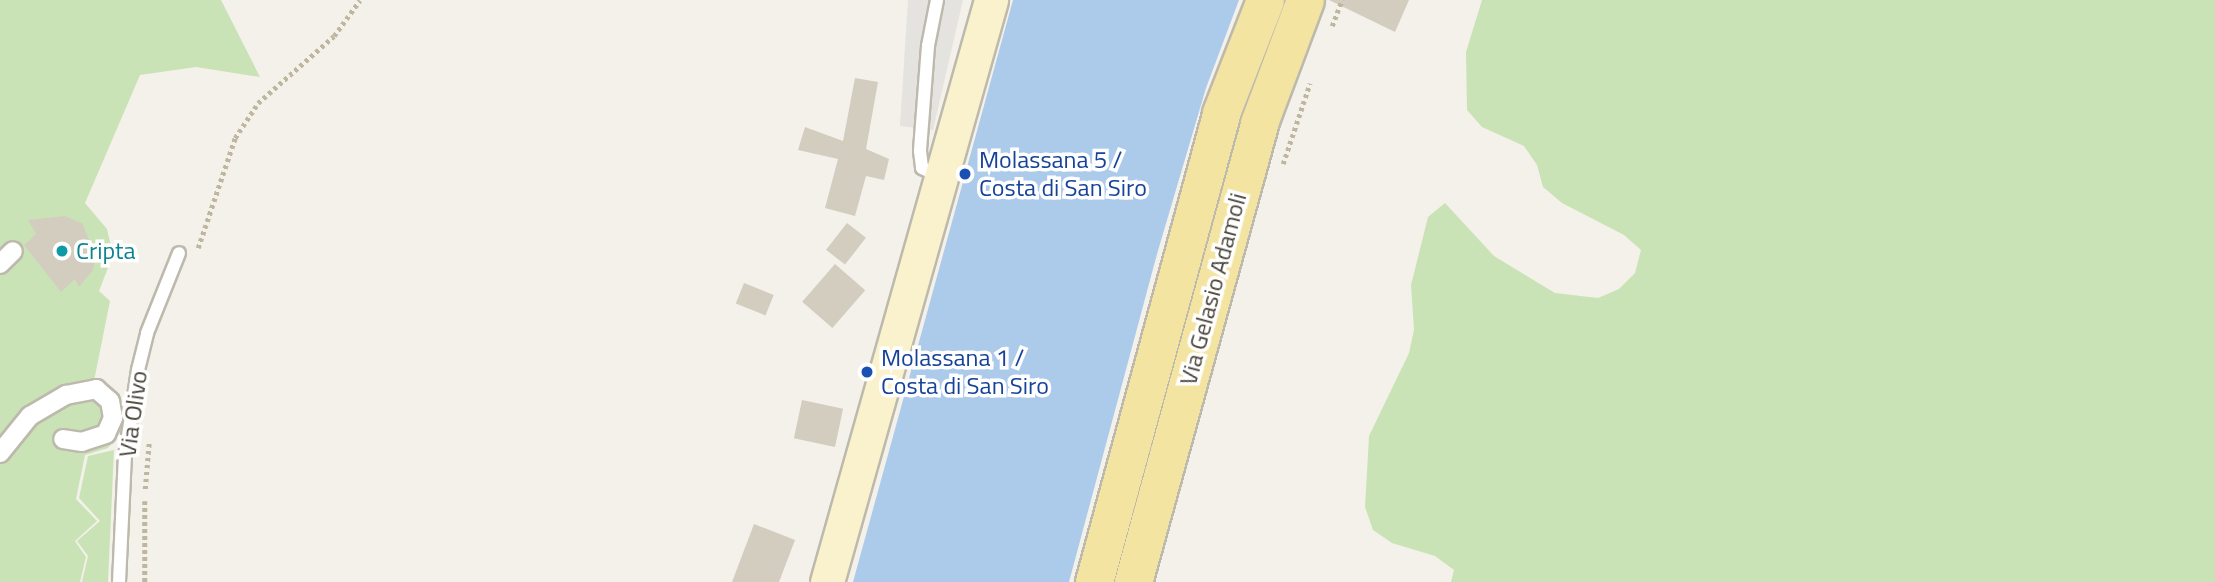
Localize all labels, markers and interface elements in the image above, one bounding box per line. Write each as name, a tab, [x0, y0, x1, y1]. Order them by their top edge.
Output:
place label: Molassana 5 / Costa di San Siro	[979, 146, 1147, 202]
marker: Molassana 5 / Costa di San Siro	[957, 166, 973, 182]
street label: Via Gelasio Adamoli	[1173, 190, 1253, 388]
place label: Cripta	[76, 237, 136, 265]
marker: Cripta	[54, 243, 70, 259]
place label: Molassana 1 / Costa di San Siro	[881, 344, 1049, 400]
marker: Molassana 1 / Costa di San Siro	[859, 364, 875, 380]
street label: Via Olivo	[113, 369, 153, 459]

